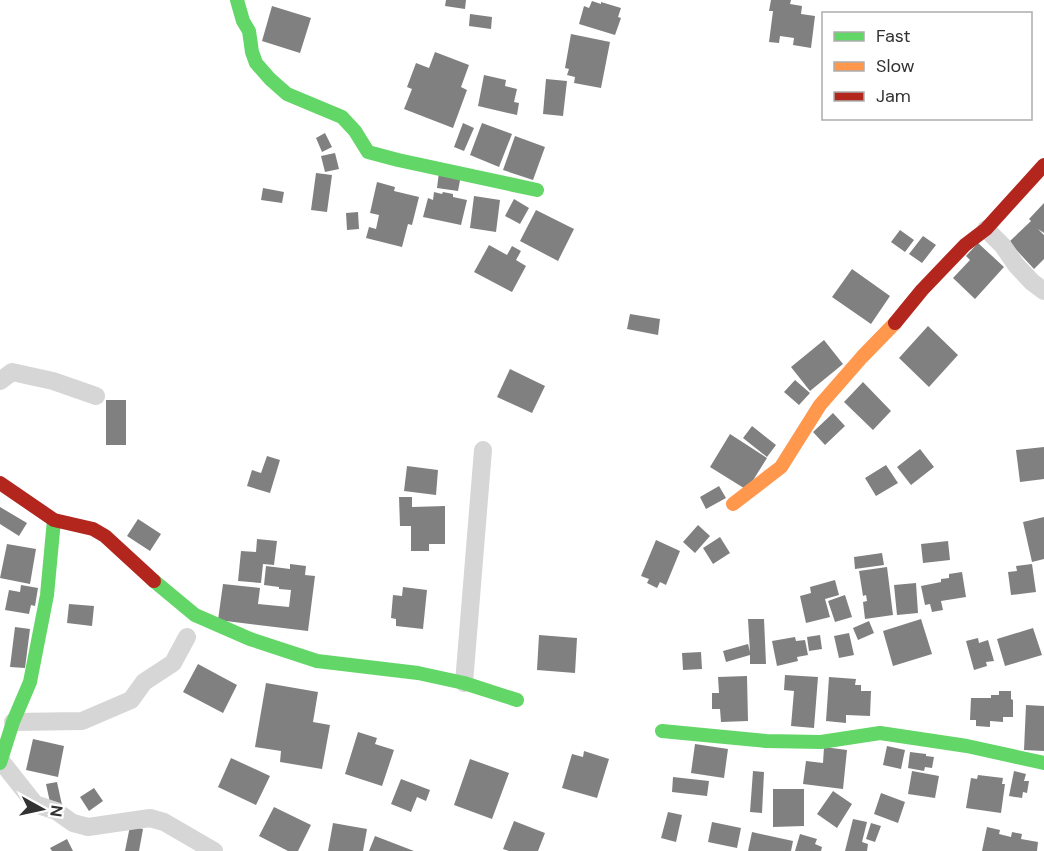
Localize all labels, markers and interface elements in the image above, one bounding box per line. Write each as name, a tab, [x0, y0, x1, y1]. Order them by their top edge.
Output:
legend	[822, 12, 1032, 120]
text: Fast	[876, 24, 911, 48]
text: Slow	[876, 54, 915, 78]
text: Jam	[876, 84, 911, 108]
north arrow	[12, 779, 72, 839]
text: N	[45, 804, 68, 818]

